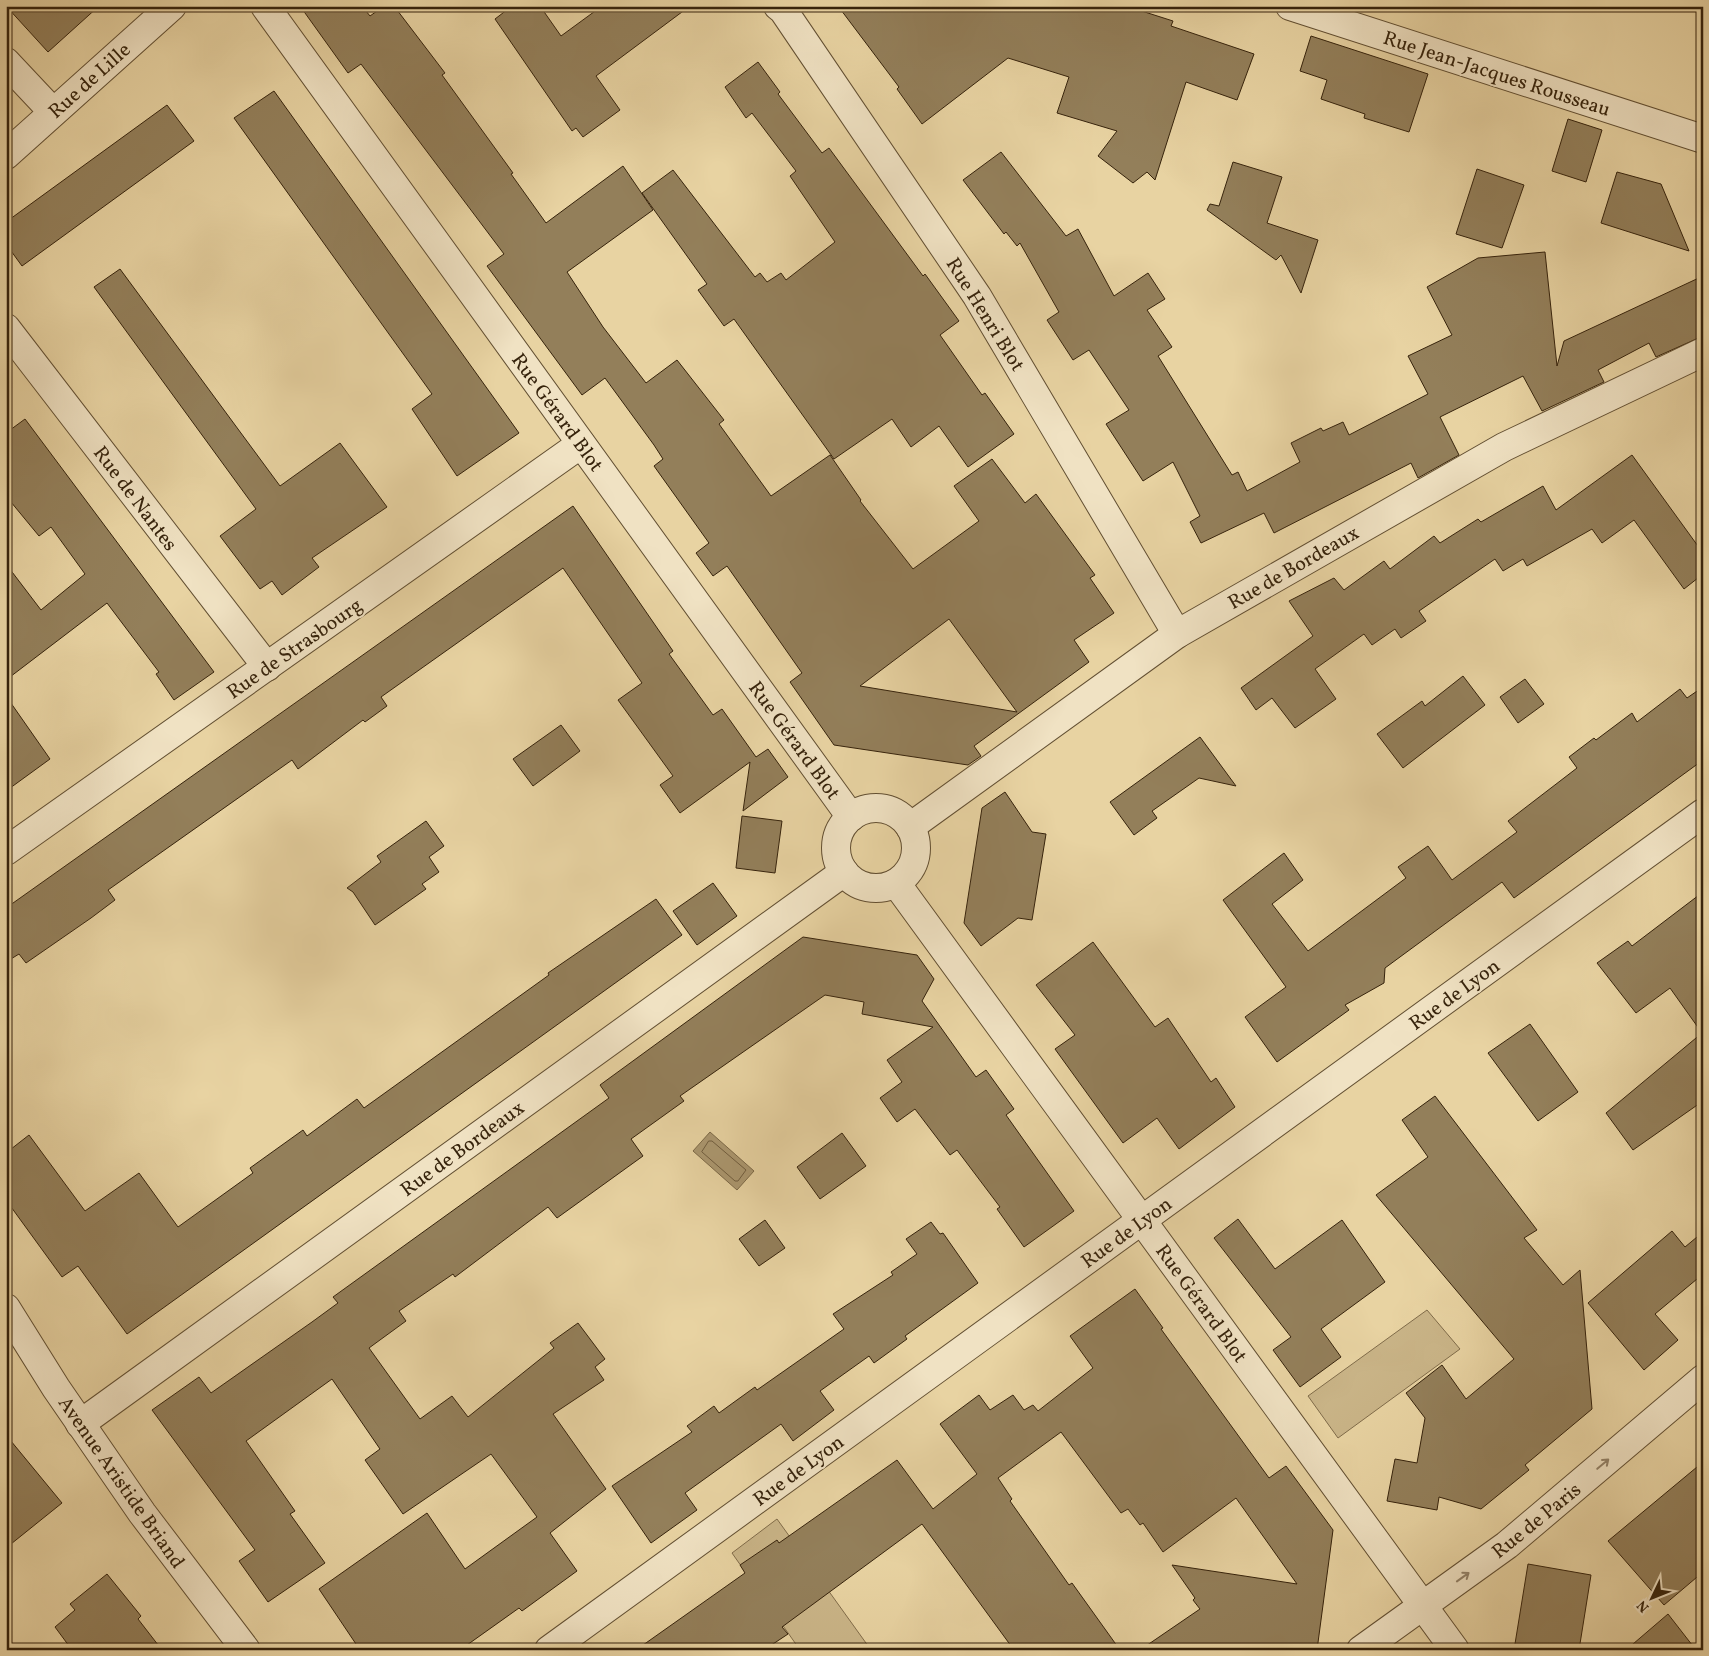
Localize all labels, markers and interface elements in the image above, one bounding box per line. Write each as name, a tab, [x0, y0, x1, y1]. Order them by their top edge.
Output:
street label: Rue Jean-Jacques Rousseau	[1379, 25, 1614, 125]
street label: Rue de Lille	[43, 37, 138, 126]
street label: Rue Henri Blot	[938, 253, 1030, 377]
street label: Rue Gérard Blot	[504, 348, 609, 478]
street label: Rue de Nantes	[86, 441, 183, 557]
street label: Rue de Bordeaux	[1223, 520, 1365, 618]
street label: Rue de Strasbourg	[222, 592, 369, 707]
street label: Rue Gérard Blot	[741, 676, 846, 806]
street label: Rue de Lyon	[1404, 953, 1506, 1038]
street label: Rue de Bordeaux	[395, 1095, 531, 1204]
street label: Rue de Lyon	[1076, 1191, 1178, 1276]
street label: Rue Gérard Blot	[1148, 1239, 1253, 1369]
street label: Avenue Aristide Briand	[50, 1391, 190, 1575]
street label: Rue de Lyon	[748, 1429, 850, 1514]
one-way arrow	[1597, 1458, 1610, 1470]
street label: Rue de Paris	[1487, 1477, 1588, 1566]
one-way arrow	[1456, 1572, 1470, 1582]
north arrow	[1626, 1574, 1676, 1624]
text: N	[1633, 1596, 1654, 1616]

